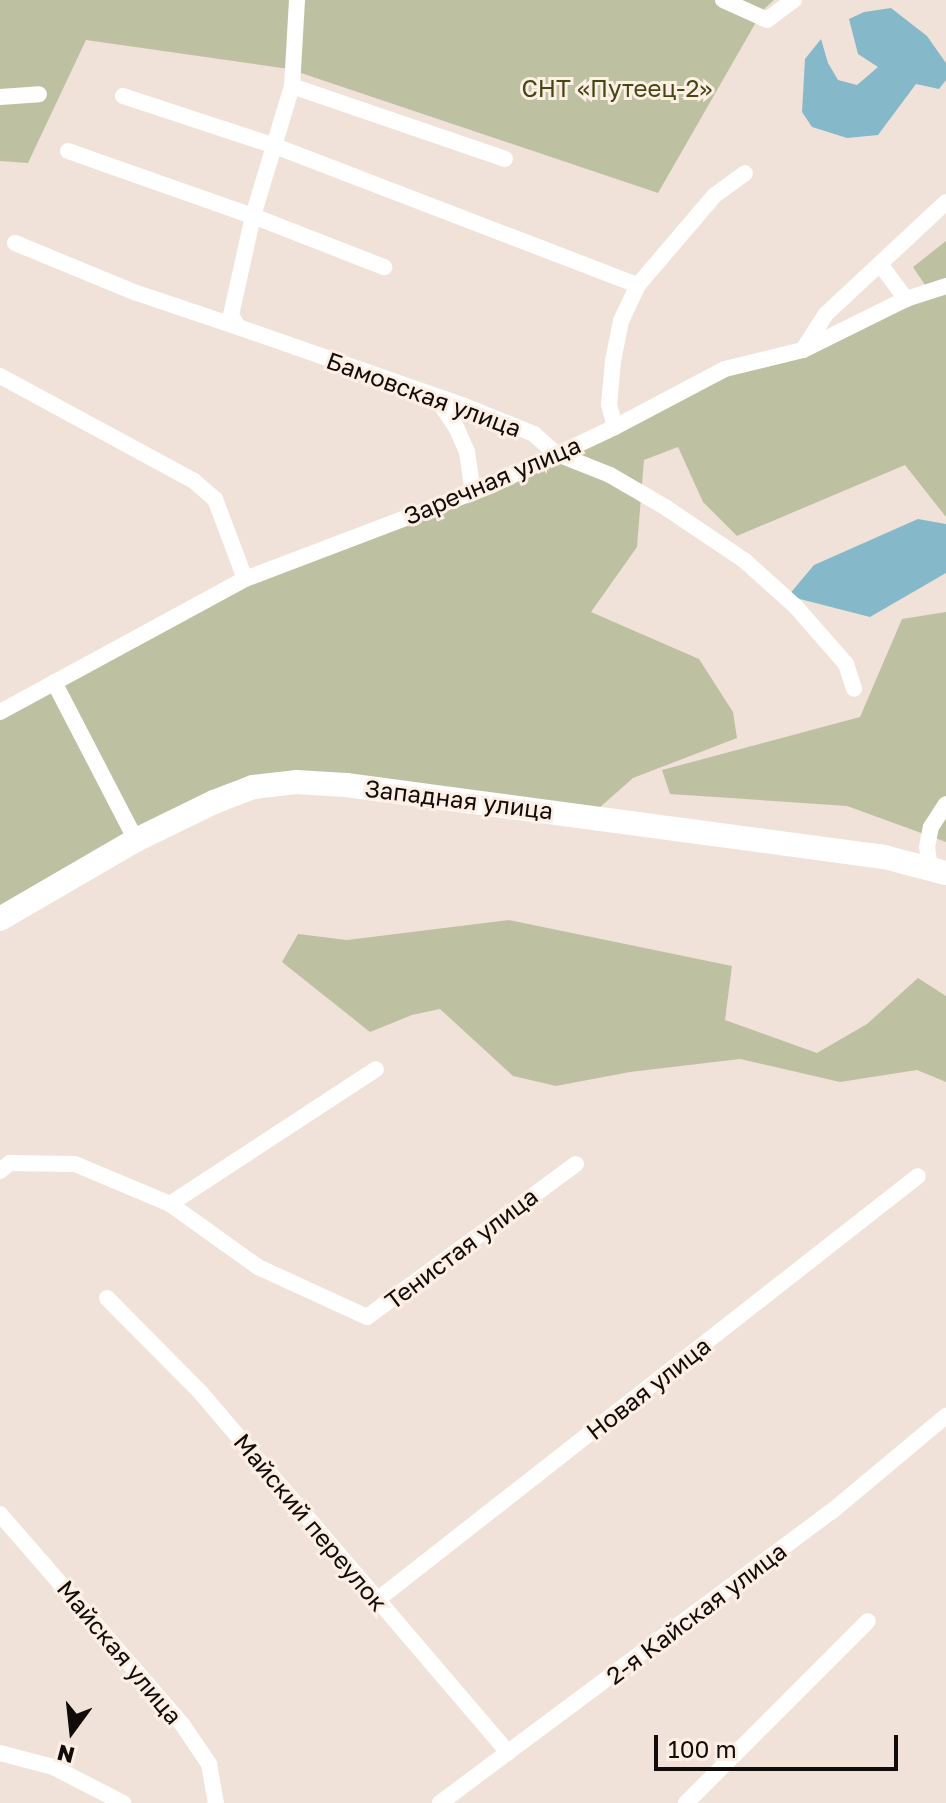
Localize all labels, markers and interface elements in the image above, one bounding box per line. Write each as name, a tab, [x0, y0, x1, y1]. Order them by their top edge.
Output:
park label: СНТ «Путеец-2»	[521, 74, 713, 102]
street label: Бамовская улица	[323, 345, 525, 443]
street label: Заречная улица	[399, 430, 585, 530]
street label: Западная улица	[363, 773, 555, 825]
street label: Тенистая улица	[379, 1181, 543, 1315]
street label: Новая улица	[580, 1331, 716, 1445]
street label: Майский переулок	[228, 1427, 394, 1617]
street label: 2-я Кайская улица	[600, 1536, 792, 1690]
street label: Майская улица	[51, 1574, 189, 1730]
north arrow	[32, 1691, 112, 1771]
scale bar	[658, 1719, 902, 1769]
text: 100 m	[668, 1734, 737, 1763]
text: N	[54, 1739, 77, 1770]

